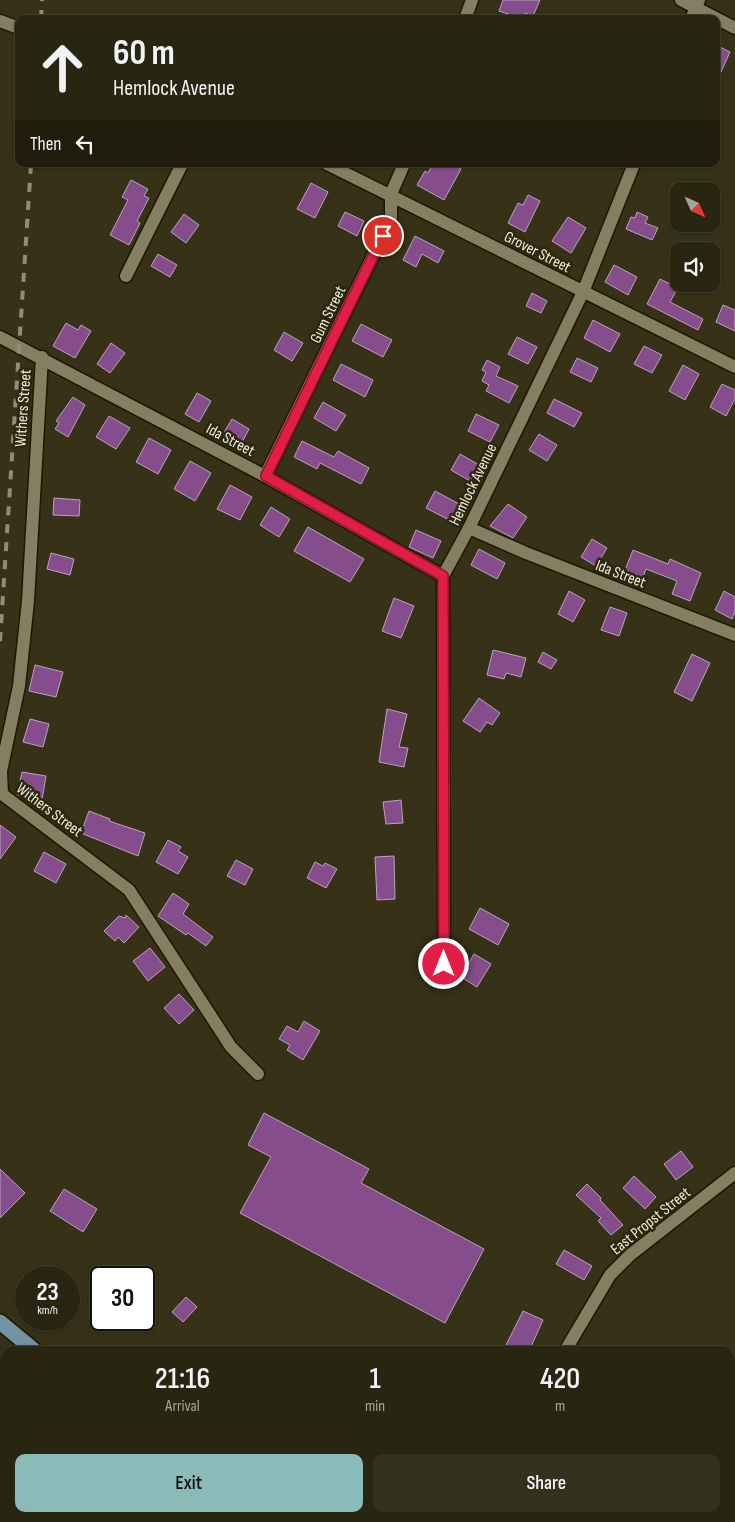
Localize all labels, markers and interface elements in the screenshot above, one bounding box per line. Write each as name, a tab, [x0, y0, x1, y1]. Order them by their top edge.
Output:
text: 60 m	[113, 32, 175, 75]
icon: ahead	[30, 35, 95, 100]
text: Hemlock Avenue	[113, 75, 235, 102]
icon: left	[71, 130, 99, 158]
text: Then	[30, 133, 61, 156]
north arrow	[670, 182, 720, 232]
map controls	[670, 182, 720, 292]
pin	[362, 215, 404, 257]
icon: arrive	[369, 222, 397, 250]
street label: Grover Street	[501, 227, 574, 277]
button: sound	[670, 242, 720, 292]
street label: Gum Street	[306, 283, 350, 346]
street label: Withers Street	[11, 368, 36, 448]
street label: Ida Street	[203, 420, 258, 461]
street label: Hemlock Avenue	[445, 441, 501, 529]
street label: Ida Street	[593, 556, 648, 593]
street label: Withers Street	[12, 779, 86, 841]
position arrow	[417, 937, 469, 989]
street label: East Propst Street	[607, 1183, 695, 1259]
speed limit sign: 30	[90, 1266, 155, 1331]
text: 23	[36, 1277, 59, 1308]
text: km/h	[37, 1303, 58, 1318]
text: 21:16	[155, 1361, 210, 1397]
text: 1	[369, 1361, 381, 1397]
text: 420	[540, 1361, 580, 1397]
text: Arrival	[165, 1397, 200, 1416]
text: min	[365, 1397, 385, 1416]
text: m	[555, 1397, 565, 1416]
button: Exit	[15, 1454, 363, 1512]
button: Share	[373, 1454, 720, 1512]

